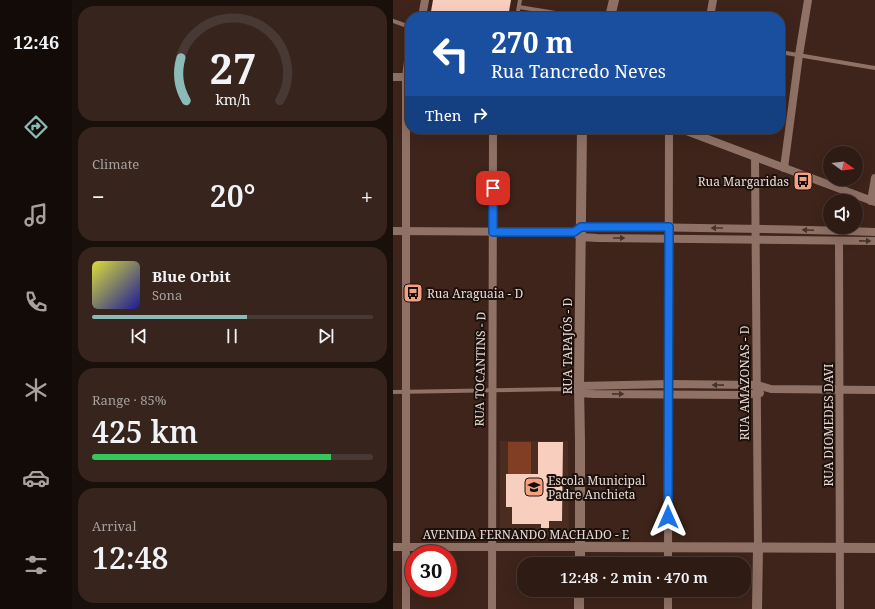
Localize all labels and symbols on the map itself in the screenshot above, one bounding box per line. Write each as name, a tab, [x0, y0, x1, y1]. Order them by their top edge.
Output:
north arrow	[823, 146, 863, 186]
bus stop icon: Rua Margaridas	[792, 170, 814, 192]
pin	[476, 171, 510, 205]
place label: Rua Margaridas	[698, 173, 789, 190]
one-way arrow	[710, 225, 723, 231]
one-way arrow	[802, 226, 814, 233]
one-way arrow	[613, 235, 626, 241]
one-way arrow	[859, 238, 872, 244]
bus stop icon: Rua Araguaia - D	[402, 282, 424, 304]
place label: Rua Araguaia - D	[427, 285, 523, 302]
street label: RUA TAPAJÓS - D	[559, 298, 576, 394]
street label: RUA TOCANTINS - D	[470, 311, 490, 427]
street label: RUA AMAZONAS - D	[736, 325, 753, 440]
street label: RUA DIOMEDES DAVI	[820, 364, 837, 486]
one-way arrow	[711, 382, 724, 388]
one-way arrow	[612, 391, 624, 398]
place label: Escola Municipal Padre Anchieta	[548, 472, 646, 503]
school or university icon: Escola Municipal Padre Anchieta	[523, 476, 545, 498]
position arrow	[647, 496, 689, 538]
street label: AVENIDA FERNANDO MACHADO - E	[423, 526, 629, 543]
speed limit sign: 30	[405, 545, 457, 597]

